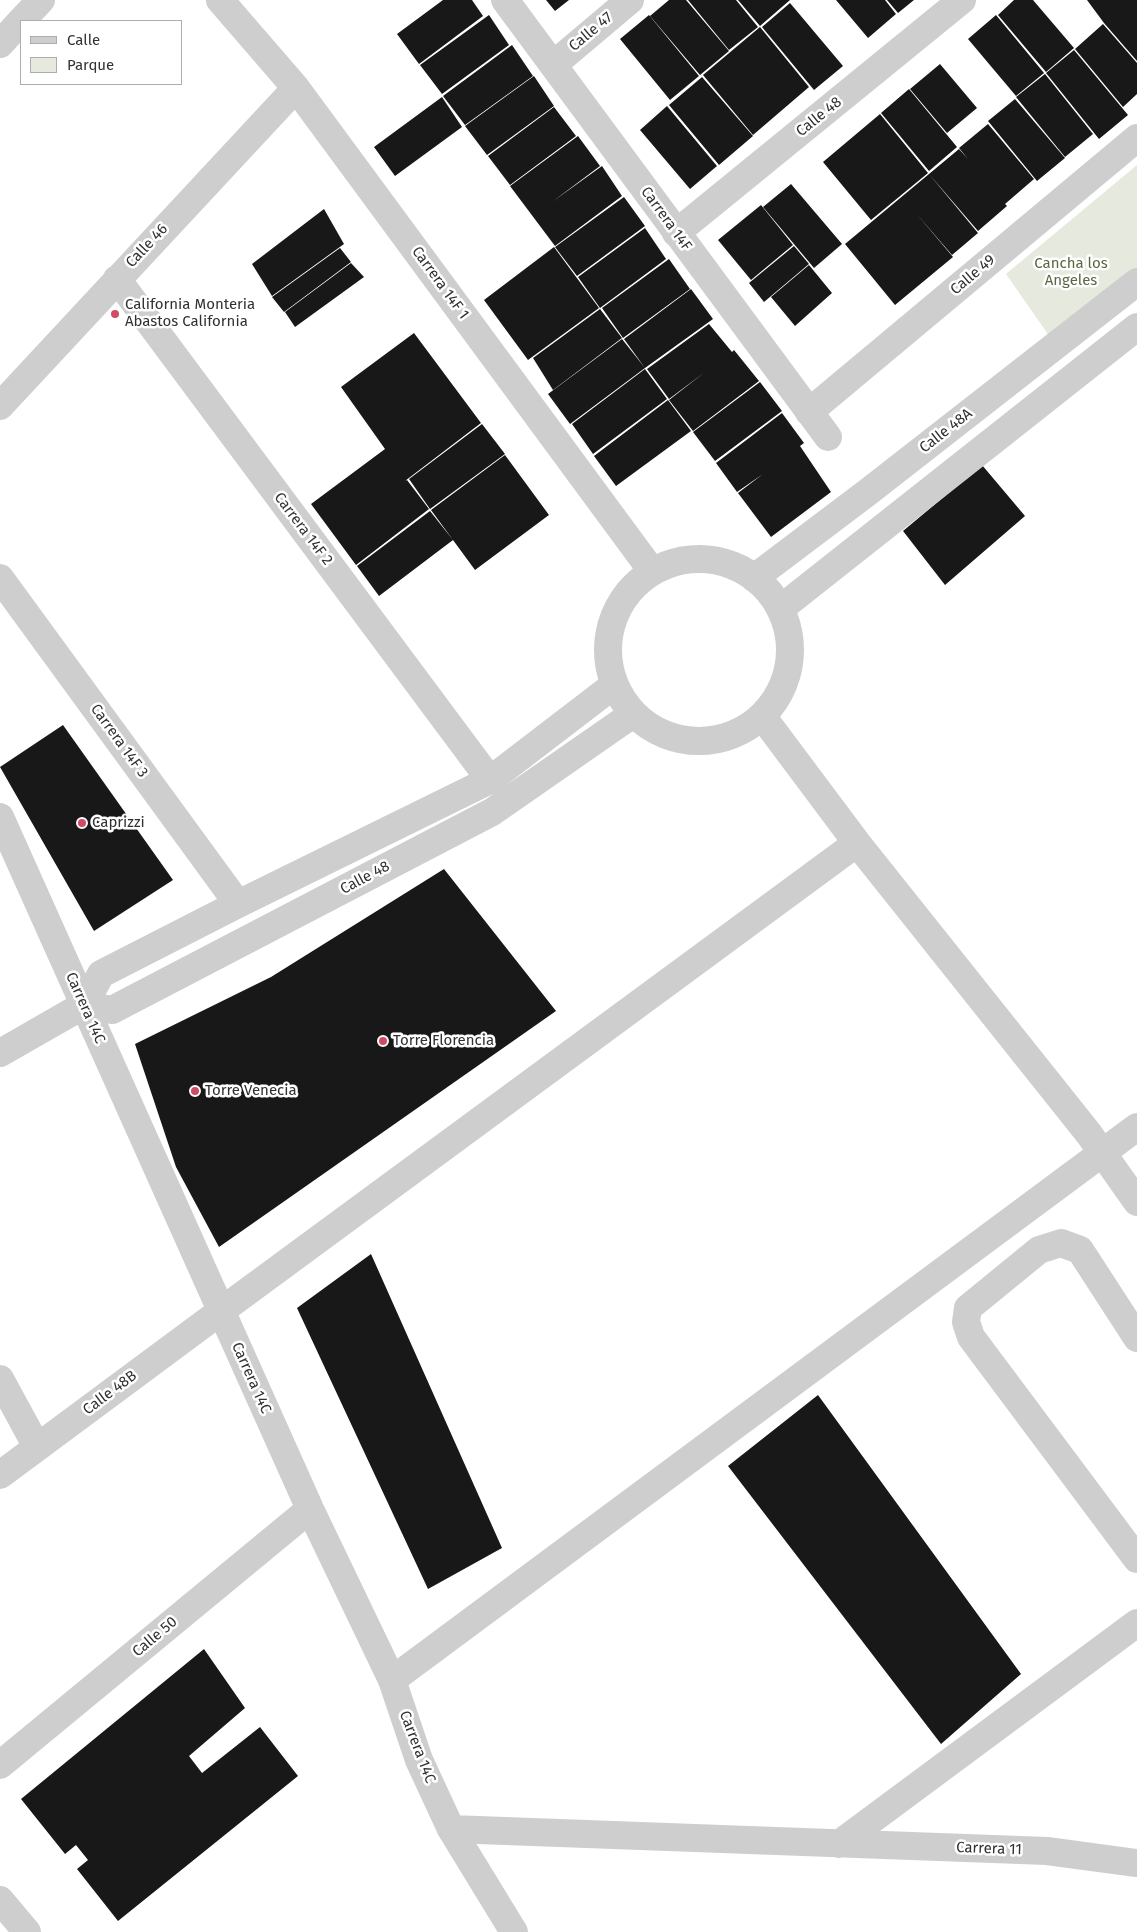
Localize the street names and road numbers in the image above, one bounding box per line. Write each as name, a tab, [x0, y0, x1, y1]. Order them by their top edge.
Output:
street label: Calle 47	[566, 9, 616, 55]
street label: Calle 48	[793, 93, 845, 141]
street label: Carrera 14F	[637, 183, 695, 255]
street label: Calle 46	[122, 220, 172, 272]
street label: Carrera 14F 1	[408, 243, 472, 323]
street label: Calle 49	[947, 251, 999, 299]
street label: Calle 48A	[916, 405, 976, 457]
street label: Carrera 14F 2	[270, 489, 336, 569]
street label: Carrera 14F 3	[86, 701, 152, 781]
street label: Calle 48	[337, 858, 393, 898]
street label: Carrera 14C	[61, 970, 109, 1046]
street label: Carrera 14C	[227, 1340, 275, 1416]
street label: Calle 48B	[80, 1367, 140, 1419]
street label: Calle 50	[129, 1613, 181, 1661]
street label: Carrera 14C	[395, 1708, 439, 1786]
street label: Carrera 11	[956, 1839, 1022, 1859]

